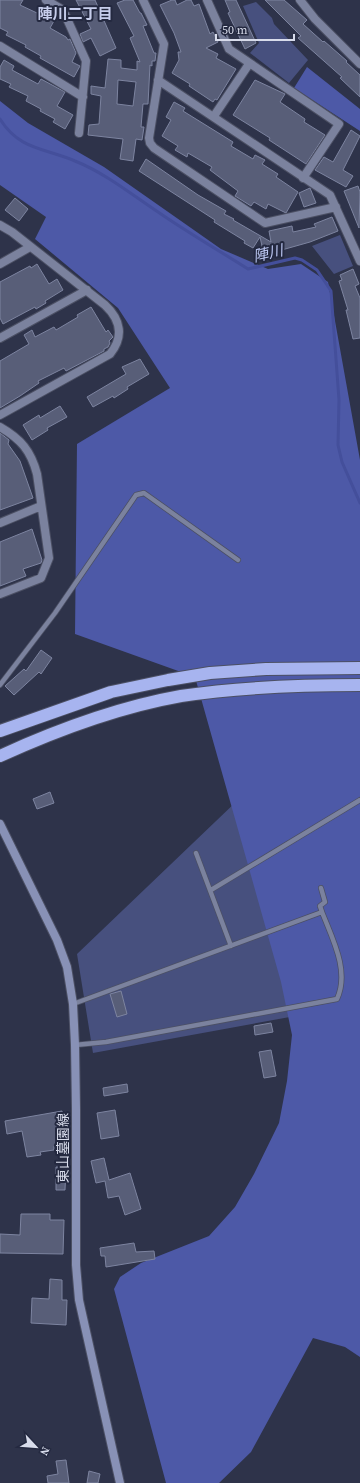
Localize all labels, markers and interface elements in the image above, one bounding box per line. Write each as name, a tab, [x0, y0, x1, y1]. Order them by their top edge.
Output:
district label: 陣川二丁目	[37, 3, 113, 24]
scale bar	[216, 16, 294, 42]
text: 50 m	[222, 22, 248, 38]
water label: 陣川	[251, 239, 287, 267]
street label: 東山墓園線	[53, 1113, 73, 1183]
north arrow	[16, 1427, 56, 1467]
text: N	[36, 1444, 53, 1458]

